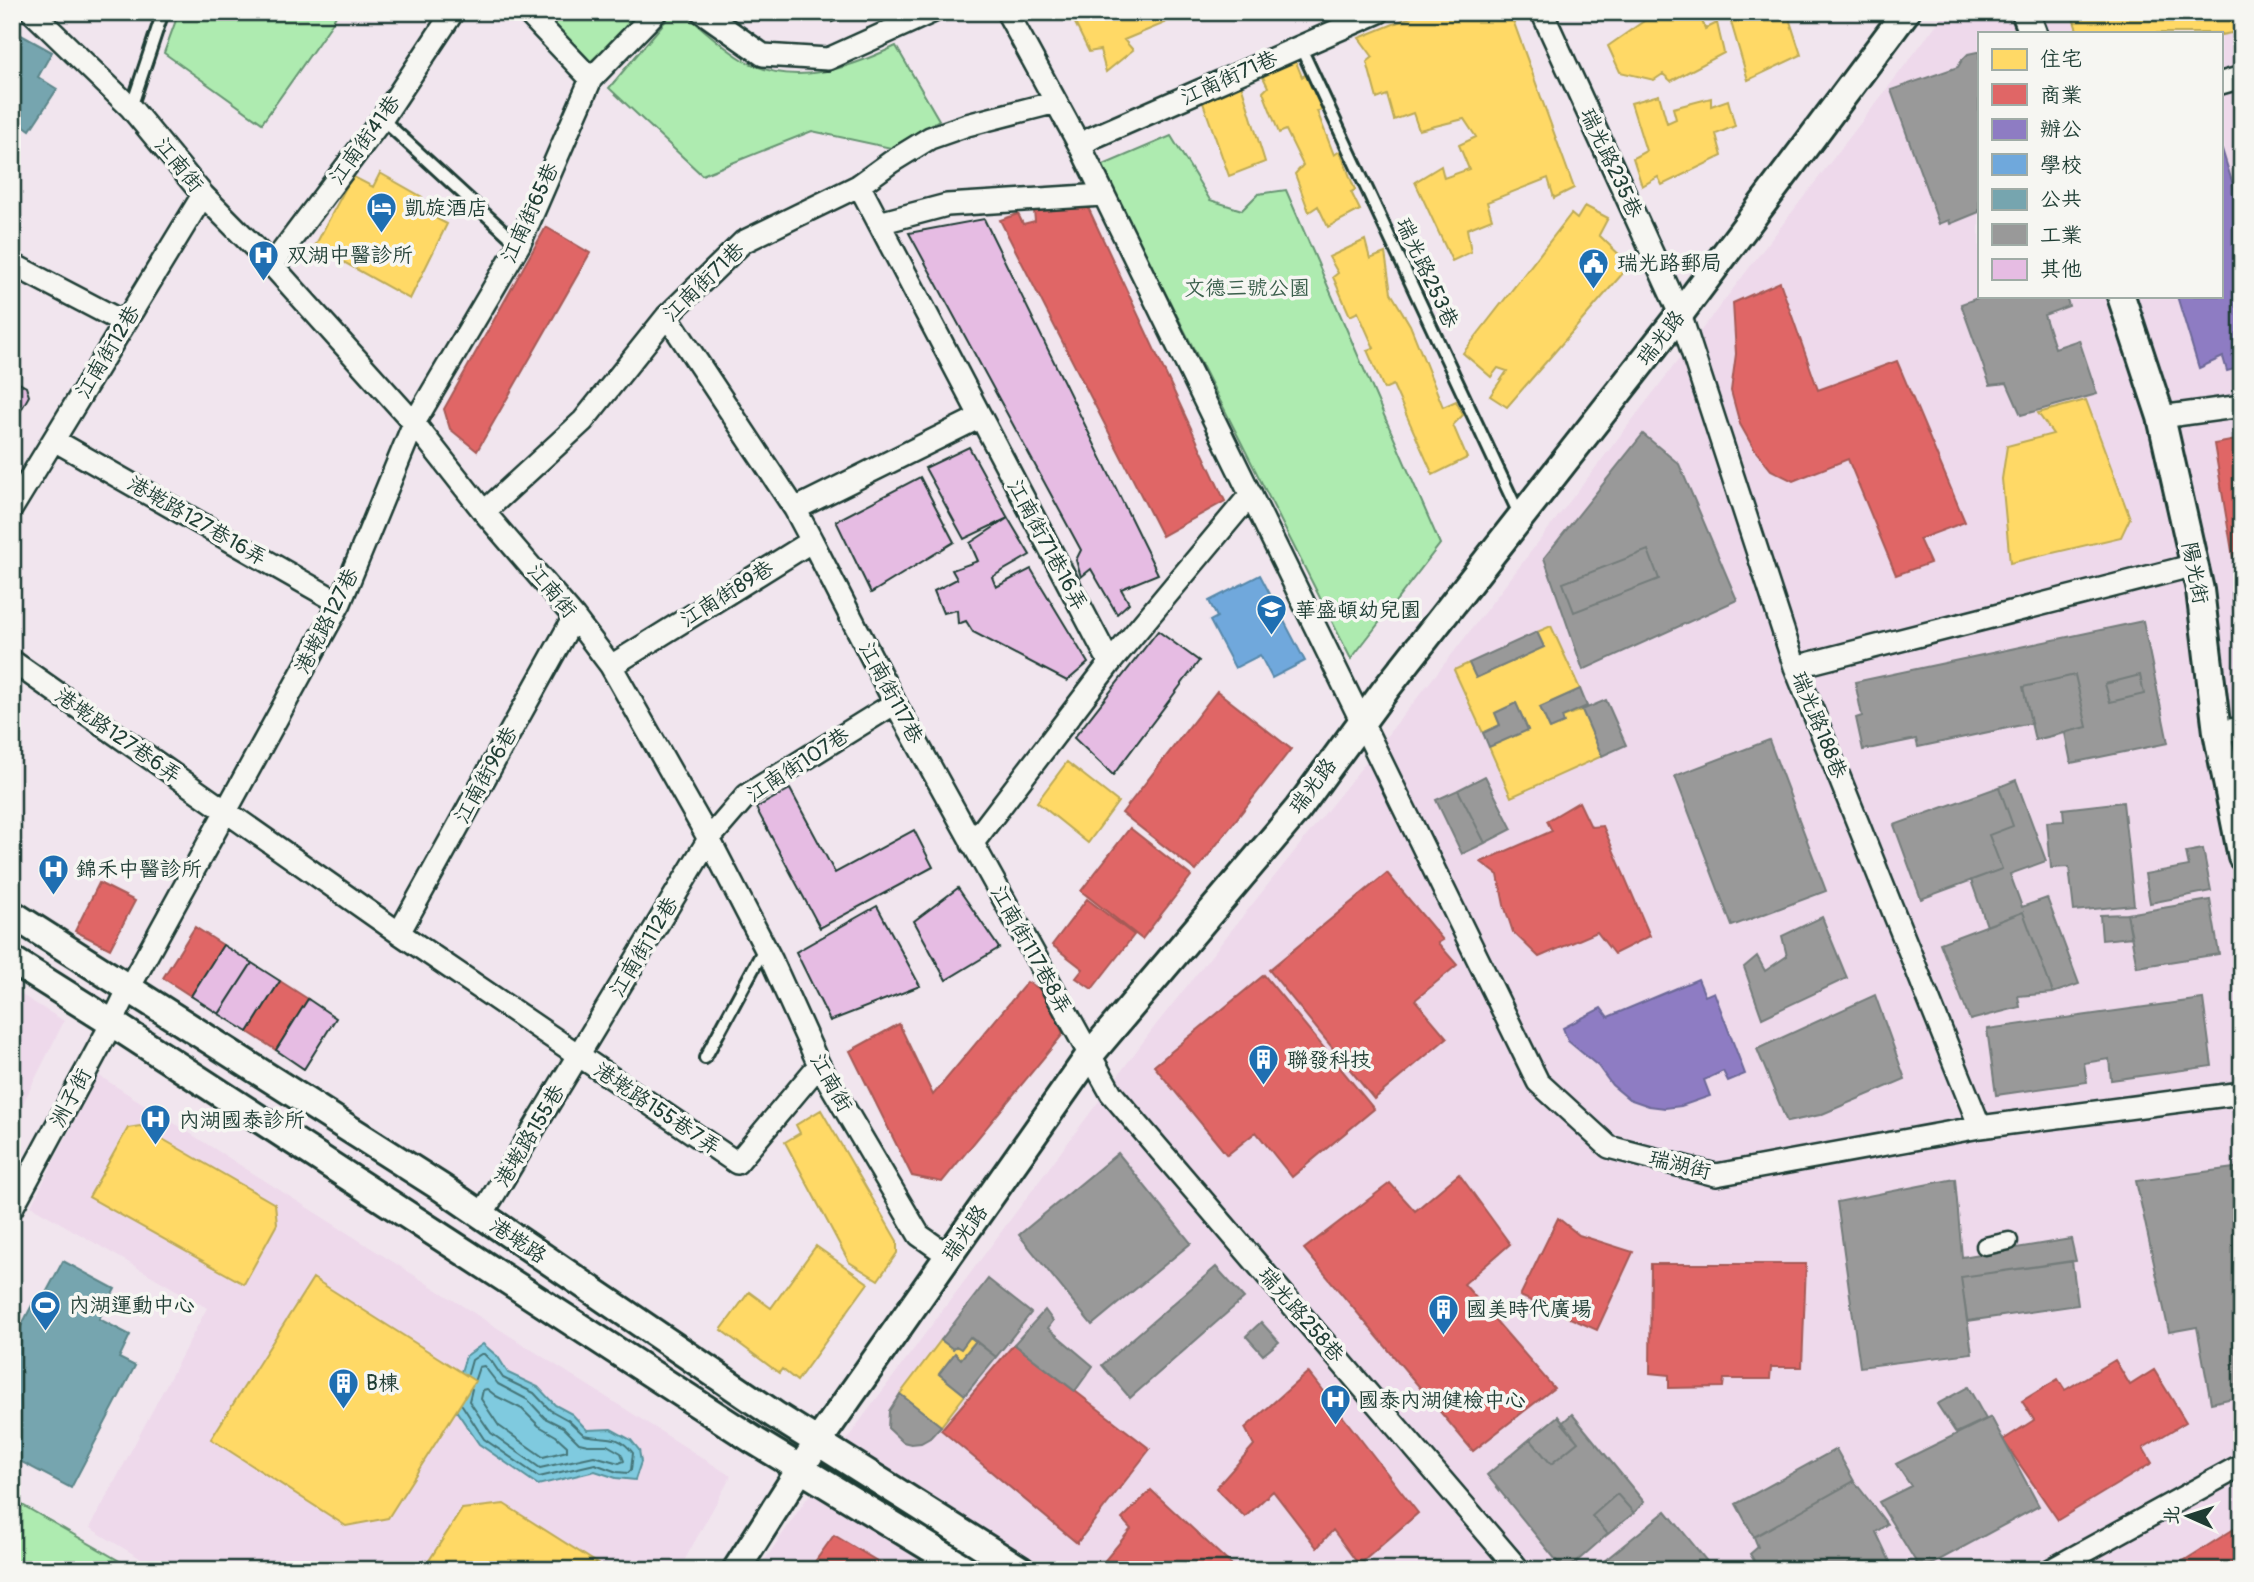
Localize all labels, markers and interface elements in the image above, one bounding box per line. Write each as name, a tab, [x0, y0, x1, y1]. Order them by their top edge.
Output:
legend	[1978, 32, 2222, 298]
street label: 江南街71巷	[1176, 45, 1282, 111]
text: 住宅	[2040, 46, 2082, 73]
text: 商業	[2040, 82, 2082, 109]
street label: 江南街41巷	[323, 90, 407, 190]
street label: 瑞光路235巷	[1574, 104, 1648, 222]
text: 辦公	[2040, 116, 2082, 143]
street label: 江南街	[149, 132, 209, 198]
text: 學校	[2040, 152, 2082, 179]
street label: 江南街65巷	[495, 159, 565, 267]
text: 公共	[2040, 186, 2082, 213]
hotel icon: 凱旋酒店	[364, 191, 398, 235]
place label: 凱旋酒店	[404, 195, 488, 222]
street label: 瑞光路253巷	[1390, 213, 1464, 333]
text: 工業	[2040, 222, 2082, 249]
street label: 江南街71巷	[657, 236, 751, 328]
hospital icon: 双湖中醫診所	[247, 238, 281, 282]
place label: 双湖中醫診所	[287, 242, 413, 269]
public building icon: 瑞光路郵局	[1577, 246, 1611, 290]
place label: 瑞光路郵局	[1617, 250, 1722, 277]
text: 其他	[2040, 256, 2082, 283]
park label: 文德三號公園	[1184, 275, 1310, 302]
street label: 江南街12巷	[70, 300, 146, 404]
street label: 瑞光路	[1631, 305, 1691, 371]
street label: 港墘路127巷16弄	[122, 470, 272, 572]
street label: 江南街71巷16弄	[1001, 475, 1093, 615]
street label: 陽光街	[2176, 540, 2214, 606]
street label: 江南街89巷	[675, 555, 779, 633]
street label: 江南街	[521, 558, 583, 624]
street label: 港墘路127巷	[289, 564, 365, 678]
school or university icon: 華盛頓幼兒園	[1255, 593, 1289, 637]
place label: 華盛頓幼兒園	[1295, 597, 1421, 624]
street label: 江南街117巷	[853, 637, 929, 749]
street label: 瑞光路188巷	[1785, 667, 1853, 783]
street label: 港墘路127巷6弄	[50, 682, 186, 790]
street label: 江南街96巷	[448, 722, 524, 828]
street label: 江南街107巷	[741, 722, 855, 808]
street label: 瑞光路	[1283, 753, 1343, 819]
hospital icon: 錦禾中醫診所	[36, 852, 70, 896]
place label: 錦禾中醫診所	[76, 856, 202, 883]
street label: 江南街117巷8弄	[984, 881, 1078, 1019]
street label: 江南街112巷	[604, 892, 684, 1002]
building icon: 聯發科技	[1247, 1043, 1281, 1087]
place label: 聯發科技	[1287, 1047, 1371, 1074]
street label: 江南街	[804, 1049, 858, 1117]
street label: 港墘路155巷7弄	[588, 1057, 726, 1161]
street label: 洲子街	[44, 1064, 98, 1132]
street label: 港墘路155巷	[489, 1080, 571, 1192]
hospital icon: 內湖國泰診所	[139, 1103, 173, 1147]
place label: 內湖國泰診所	[179, 1107, 305, 1134]
street label: 瑞湖街	[1646, 1144, 1714, 1186]
street label: 瑞光路	[936, 1199, 994, 1267]
street label: 港墘路	[484, 1212, 552, 1270]
street label: 瑞光路258巷	[1252, 1262, 1350, 1368]
sports icon: 內湖運動中心	[29, 1288, 63, 1332]
place label: 內湖運動中心	[69, 1292, 195, 1319]
building icon: 國美時代廣場	[1426, 1292, 1460, 1336]
place label: 國美時代廣場	[1466, 1296, 1592, 1323]
building icon: B棟	[326, 1366, 360, 1410]
place label: B棟	[366, 1370, 399, 1397]
hospital icon: 國泰內湖健檢中心	[1318, 1383, 1352, 1427]
place label: 國泰內湖健檢中心	[1358, 1387, 1526, 1414]
north arrow	[2152, 1480, 2222, 1550]
text: 北	[2160, 1505, 2185, 1525]

